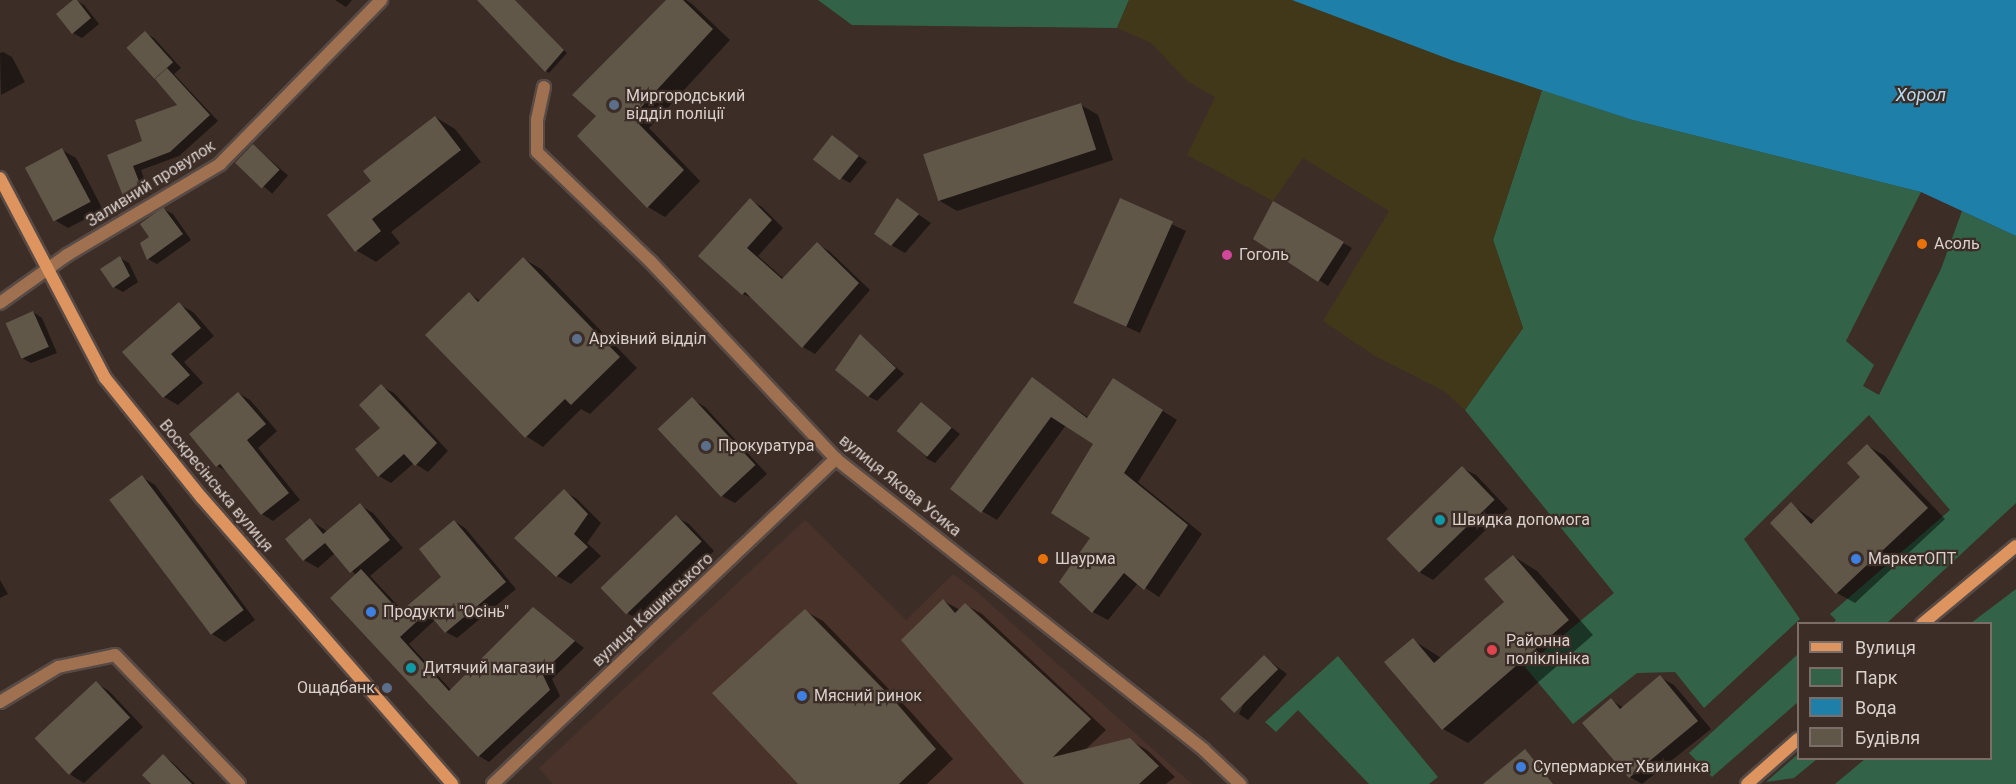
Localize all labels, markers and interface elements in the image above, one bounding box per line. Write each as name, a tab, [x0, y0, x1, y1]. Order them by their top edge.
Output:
water label: Хорол	[1896, 84, 1946, 106]
place label: Миргородський відділ поліції	[626, 86, 745, 124]
marker: Миргородський відділ поліції	[607, 98, 621, 112]
street label: Заливний провулок	[83, 137, 219, 231]
place label: Асоль	[1934, 234, 1980, 254]
marker: Асоль	[1915, 237, 1929, 251]
place label: Гоголь	[1239, 245, 1289, 265]
marker: Гоголь	[1220, 248, 1234, 262]
place label: Архівний відділ	[589, 329, 707, 349]
marker: Архівний відділ	[570, 332, 584, 346]
street label: Воскресінська вулиця	[155, 416, 277, 556]
street label: вулиця Якова Усика	[835, 431, 965, 541]
place label: Прокуратура	[718, 436, 814, 456]
marker: Прокуратура	[699, 439, 713, 453]
place label: Швидка допомога	[1452, 510, 1590, 530]
marker: Швидка допомога	[1433, 513, 1447, 527]
street label: вулиця Кашинського	[589, 549, 717, 671]
place label: Шаурма	[1055, 549, 1116, 569]
place label: МаркетОПТ	[1868, 549, 1956, 569]
marker: Шаурма	[1036, 552, 1050, 566]
marker: МаркетОПТ	[1849, 552, 1863, 566]
place label: Продукти "Осінь"	[383, 602, 509, 622]
marker: Продукти "Осінь"	[364, 605, 378, 619]
legend	[1797, 622, 1992, 760]
place label: Районна поліклініка	[1506, 631, 1590, 669]
text: Вулиця	[1855, 637, 1916, 658]
marker: Районна поліклініка	[1483, 641, 1501, 659]
place label: Дитячий магазин	[423, 658, 554, 678]
marker: Дитячий магазин	[404, 661, 418, 675]
text: Парк	[1855, 667, 1897, 688]
place label: Ощадбанк	[297, 678, 375, 698]
marker: Ощадбанк	[380, 681, 394, 695]
place label: Мясний ринок	[814, 686, 922, 706]
marker: Мясний ринок	[795, 689, 809, 703]
text: Вода	[1855, 697, 1897, 718]
text: Будівля	[1855, 727, 1920, 748]
place label: Супермаркет Хвилинка	[1533, 757, 1709, 777]
marker: Супермаркет Хвилинка	[1514, 760, 1528, 774]

